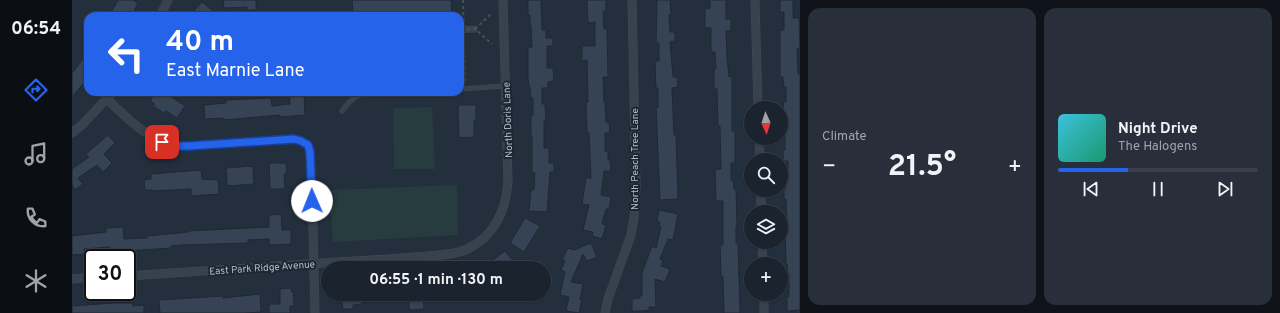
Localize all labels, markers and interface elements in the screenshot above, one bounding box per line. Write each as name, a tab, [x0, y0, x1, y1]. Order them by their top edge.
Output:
text: 06:54	[11, 18, 61, 41]
text: 40 m	[166, 25, 234, 61]
icon: left	[100, 28, 152, 80]
text: East Marnie Lane	[166, 60, 304, 83]
icon: directions	[22, 76, 50, 104]
street label: North Doris Lane	[501, 82, 516, 158]
north arrow	[744, 101, 788, 145]
map controls	[744, 101, 788, 301]
street label: North Peach Tree Lane	[629, 108, 642, 210]
text: Night Drive	[1118, 120, 1198, 139]
pin	[145, 125, 179, 159]
text: Climate	[822, 129, 867, 145]
icon: arrive	[151, 131, 173, 153]
text: The Halogens	[1118, 139, 1197, 155]
icon: music	[22, 140, 50, 168]
text: 21.5°	[888, 149, 956, 186]
button: search	[744, 153, 788, 197]
text: −	[822, 154, 836, 181]
text: +	[1008, 154, 1022, 181]
icon: previous	[1080, 178, 1102, 200]
icon: pause	[1147, 178, 1169, 200]
icon: next	[1214, 178, 1236, 200]
position arrow	[291, 180, 333, 222]
icon: phone	[22, 204, 50, 232]
button: layers	[744, 205, 788, 249]
speed limit sign: 30	[84, 249, 136, 301]
button: +	[744, 257, 788, 301]
street label: East Park Ridge Avenue	[209, 258, 315, 279]
icon: climate	[22, 267, 50, 295]
text: 06:55 · 1 min · 130 m	[369, 271, 503, 290]

